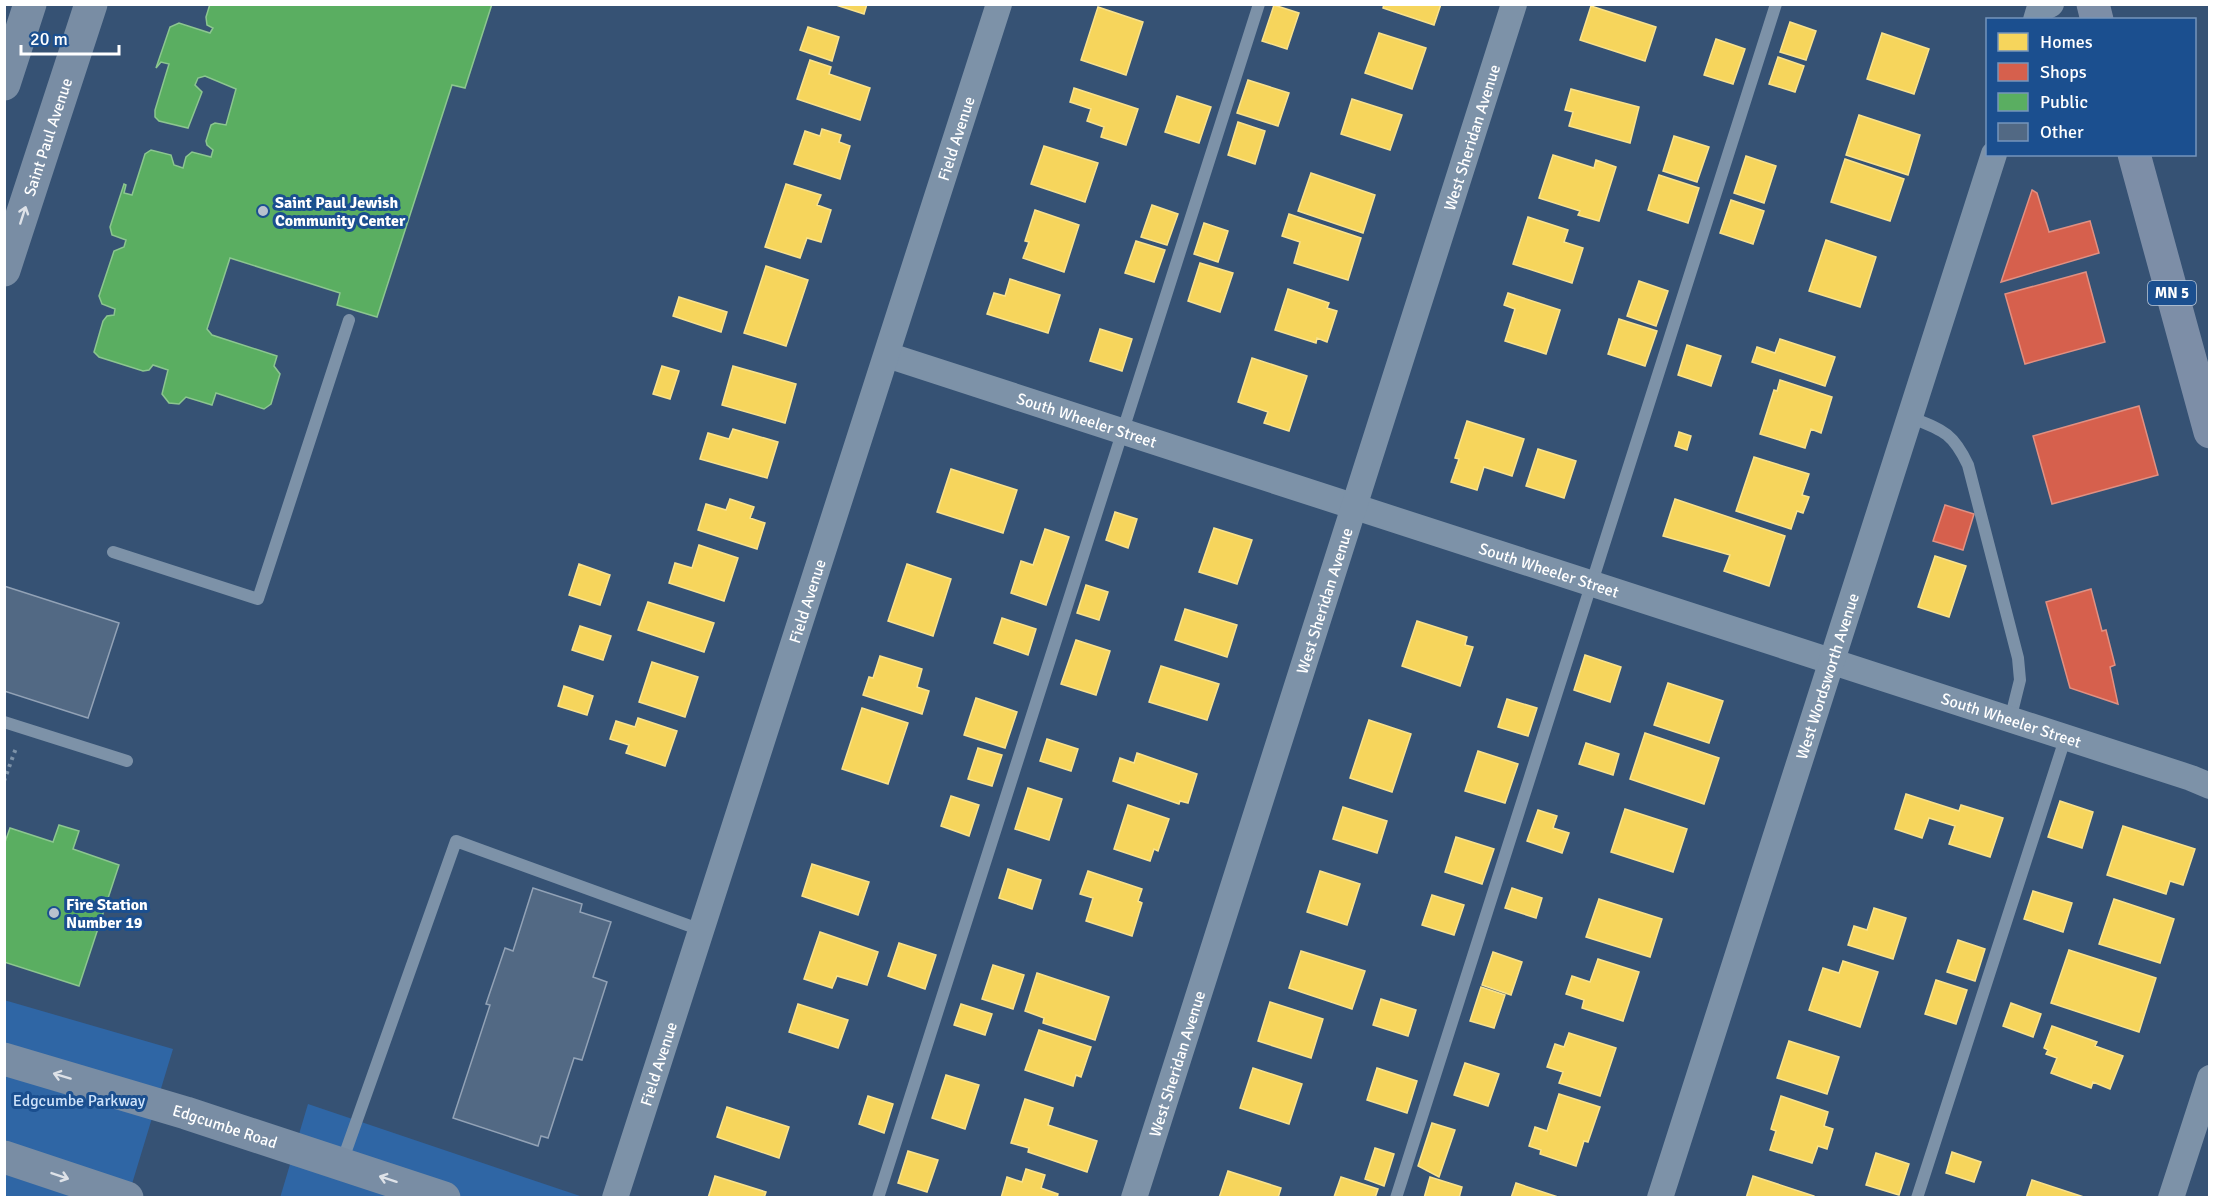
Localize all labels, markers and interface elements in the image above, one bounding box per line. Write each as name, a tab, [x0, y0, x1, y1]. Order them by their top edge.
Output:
scale bar	[21, 18, 118, 56]
legend	[1986, 18, 2196, 156]
text: 20 m	[30, 28, 68, 50]
text: Homes	[2040, 31, 2093, 53]
text: Shops	[2040, 61, 2087, 83]
street label: West Sheridan Avenue	[1440, 62, 1505, 213]
street label: Saint Paul Avenue	[20, 76, 77, 199]
text: Public	[2040, 91, 2088, 113]
street label: Field Avenue	[934, 94, 980, 183]
text: Other	[2040, 121, 2084, 143]
place label: Saint Paul Jewish Community Center	[275, 193, 406, 231]
marker: Saint Paul Jewish Community Center	[256, 204, 270, 218]
one-way arrow	[18, 206, 29, 225]
road number: MN 5	[2148, 281, 2196, 305]
street label: South Wheeler Street	[1014, 389, 1159, 453]
street label: West Sheridan Avenue	[1292, 525, 1358, 676]
street label: South Wheeler Street	[1476, 539, 1622, 603]
street label: Field Avenue	[785, 557, 831, 646]
street label: West Wordsworth Avenue	[1792, 591, 1864, 762]
street label: South Wheeler Street	[1939, 689, 2084, 753]
place label: Fire Station Number 19	[66, 895, 148, 933]
marker: Fire Station Number 19	[47, 906, 61, 920]
street label: West Sheridan Avenue	[1145, 988, 1210, 1140]
street label: Field Avenue	[636, 1019, 682, 1109]
one-way arrow	[53, 1070, 72, 1081]
park label: Edgcumbe Parkway	[13, 1091, 146, 1111]
street label: Edgcumbe Road	[170, 1101, 280, 1153]
one-way arrow	[50, 1171, 69, 1182]
one-way arrow	[379, 1173, 398, 1184]

